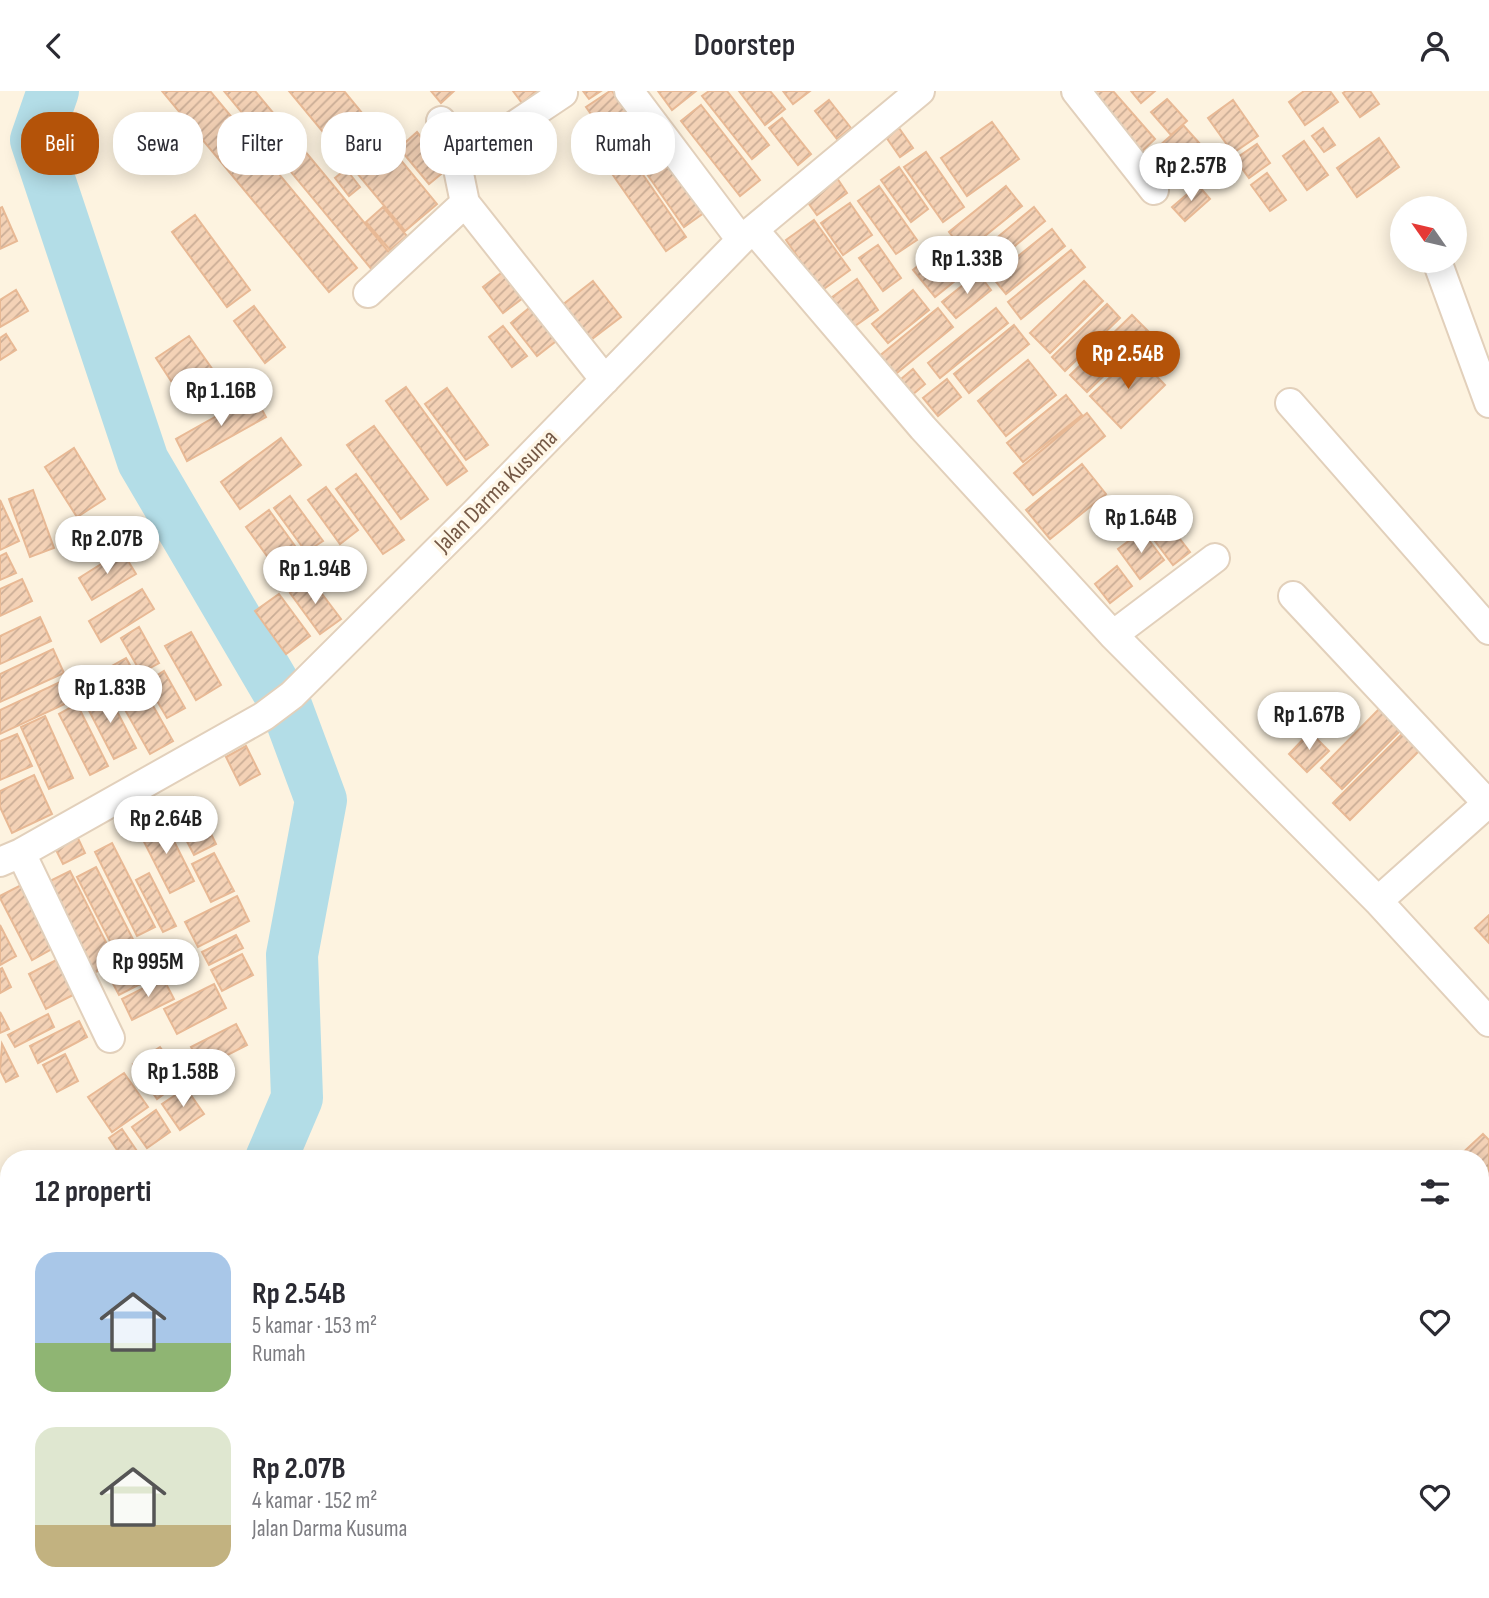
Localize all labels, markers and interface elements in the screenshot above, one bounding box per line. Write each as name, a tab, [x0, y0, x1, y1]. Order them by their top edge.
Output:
text: Doorstep	[694, 26, 795, 65]
icon: back	[35, 27, 73, 65]
icon: person	[1416, 27, 1454, 65]
chip: Beli	[21, 112, 99, 175]
chip: Sewa	[113, 112, 203, 175]
chip: Filter	[217, 112, 307, 175]
chip: Baru	[321, 112, 406, 175]
chip: Apartemen	[420, 112, 557, 175]
chip: Rumah	[571, 112, 675, 175]
pin: Rp 2.57B	[1119, 143, 1263, 203]
text: Rp 2.57B	[1155, 152, 1227, 180]
north arrow	[1390, 196, 1466, 273]
map controls	[1390, 196, 1467, 273]
pin: Rp 1.33B	[895, 237, 1039, 296]
text: Rp 1.33B	[931, 245, 1003, 273]
pin: Rp 2.54B	[1056, 331, 1200, 391]
text: Rp 2.54B	[1092, 340, 1164, 368]
pin: Rp 1.16B	[149, 369, 293, 428]
text: Rp 1.16B	[186, 377, 256, 405]
street label: Jalan Darma Kusuma	[428, 423, 564, 559]
pin: Rp 1.64B	[1069, 496, 1213, 555]
text: Rp 1.64B	[1105, 504, 1177, 532]
pin: Rp 2.07B	[35, 517, 179, 576]
text: Rp 2.07B	[71, 525, 143, 553]
pin: Rp 1.94B	[243, 547, 387, 606]
text: Rp 1.94B	[279, 555, 351, 583]
pin: Rp 1.83B	[38, 665, 182, 725]
text: Rp 1.83B	[74, 674, 146, 702]
pin: Rp 1.67B	[1237, 693, 1381, 752]
text: Rp 1.67B	[1273, 701, 1345, 729]
pin: Rp 2.64B	[94, 797, 238, 856]
text: Rp 2.64B	[130, 805, 202, 833]
pin: Rp 995M	[83, 939, 213, 999]
text: Rp 995M	[112, 948, 184, 976]
pin: Rp 1.58B	[111, 1049, 255, 1109]
text: Rp 1.58B	[147, 1058, 219, 1086]
icon: filters	[1416, 1173, 1454, 1211]
text: 12 properti	[35, 1174, 151, 1210]
text: Rp 2.54B	[252, 1276, 346, 1312]
icon: home	[91, 1280, 175, 1364]
icon: heart	[1416, 1303, 1454, 1341]
text: 5 kamar · 153 m²	[252, 1312, 377, 1340]
text: Rumah	[252, 1340, 306, 1368]
text: Rp 2.07B	[252, 1451, 346, 1487]
icon: home	[91, 1455, 175, 1539]
icon: heart	[1416, 1478, 1454, 1516]
text: 4 kamar · 152 m²	[252, 1487, 377, 1515]
text: Jalan Darma Kusuma	[252, 1515, 407, 1543]

